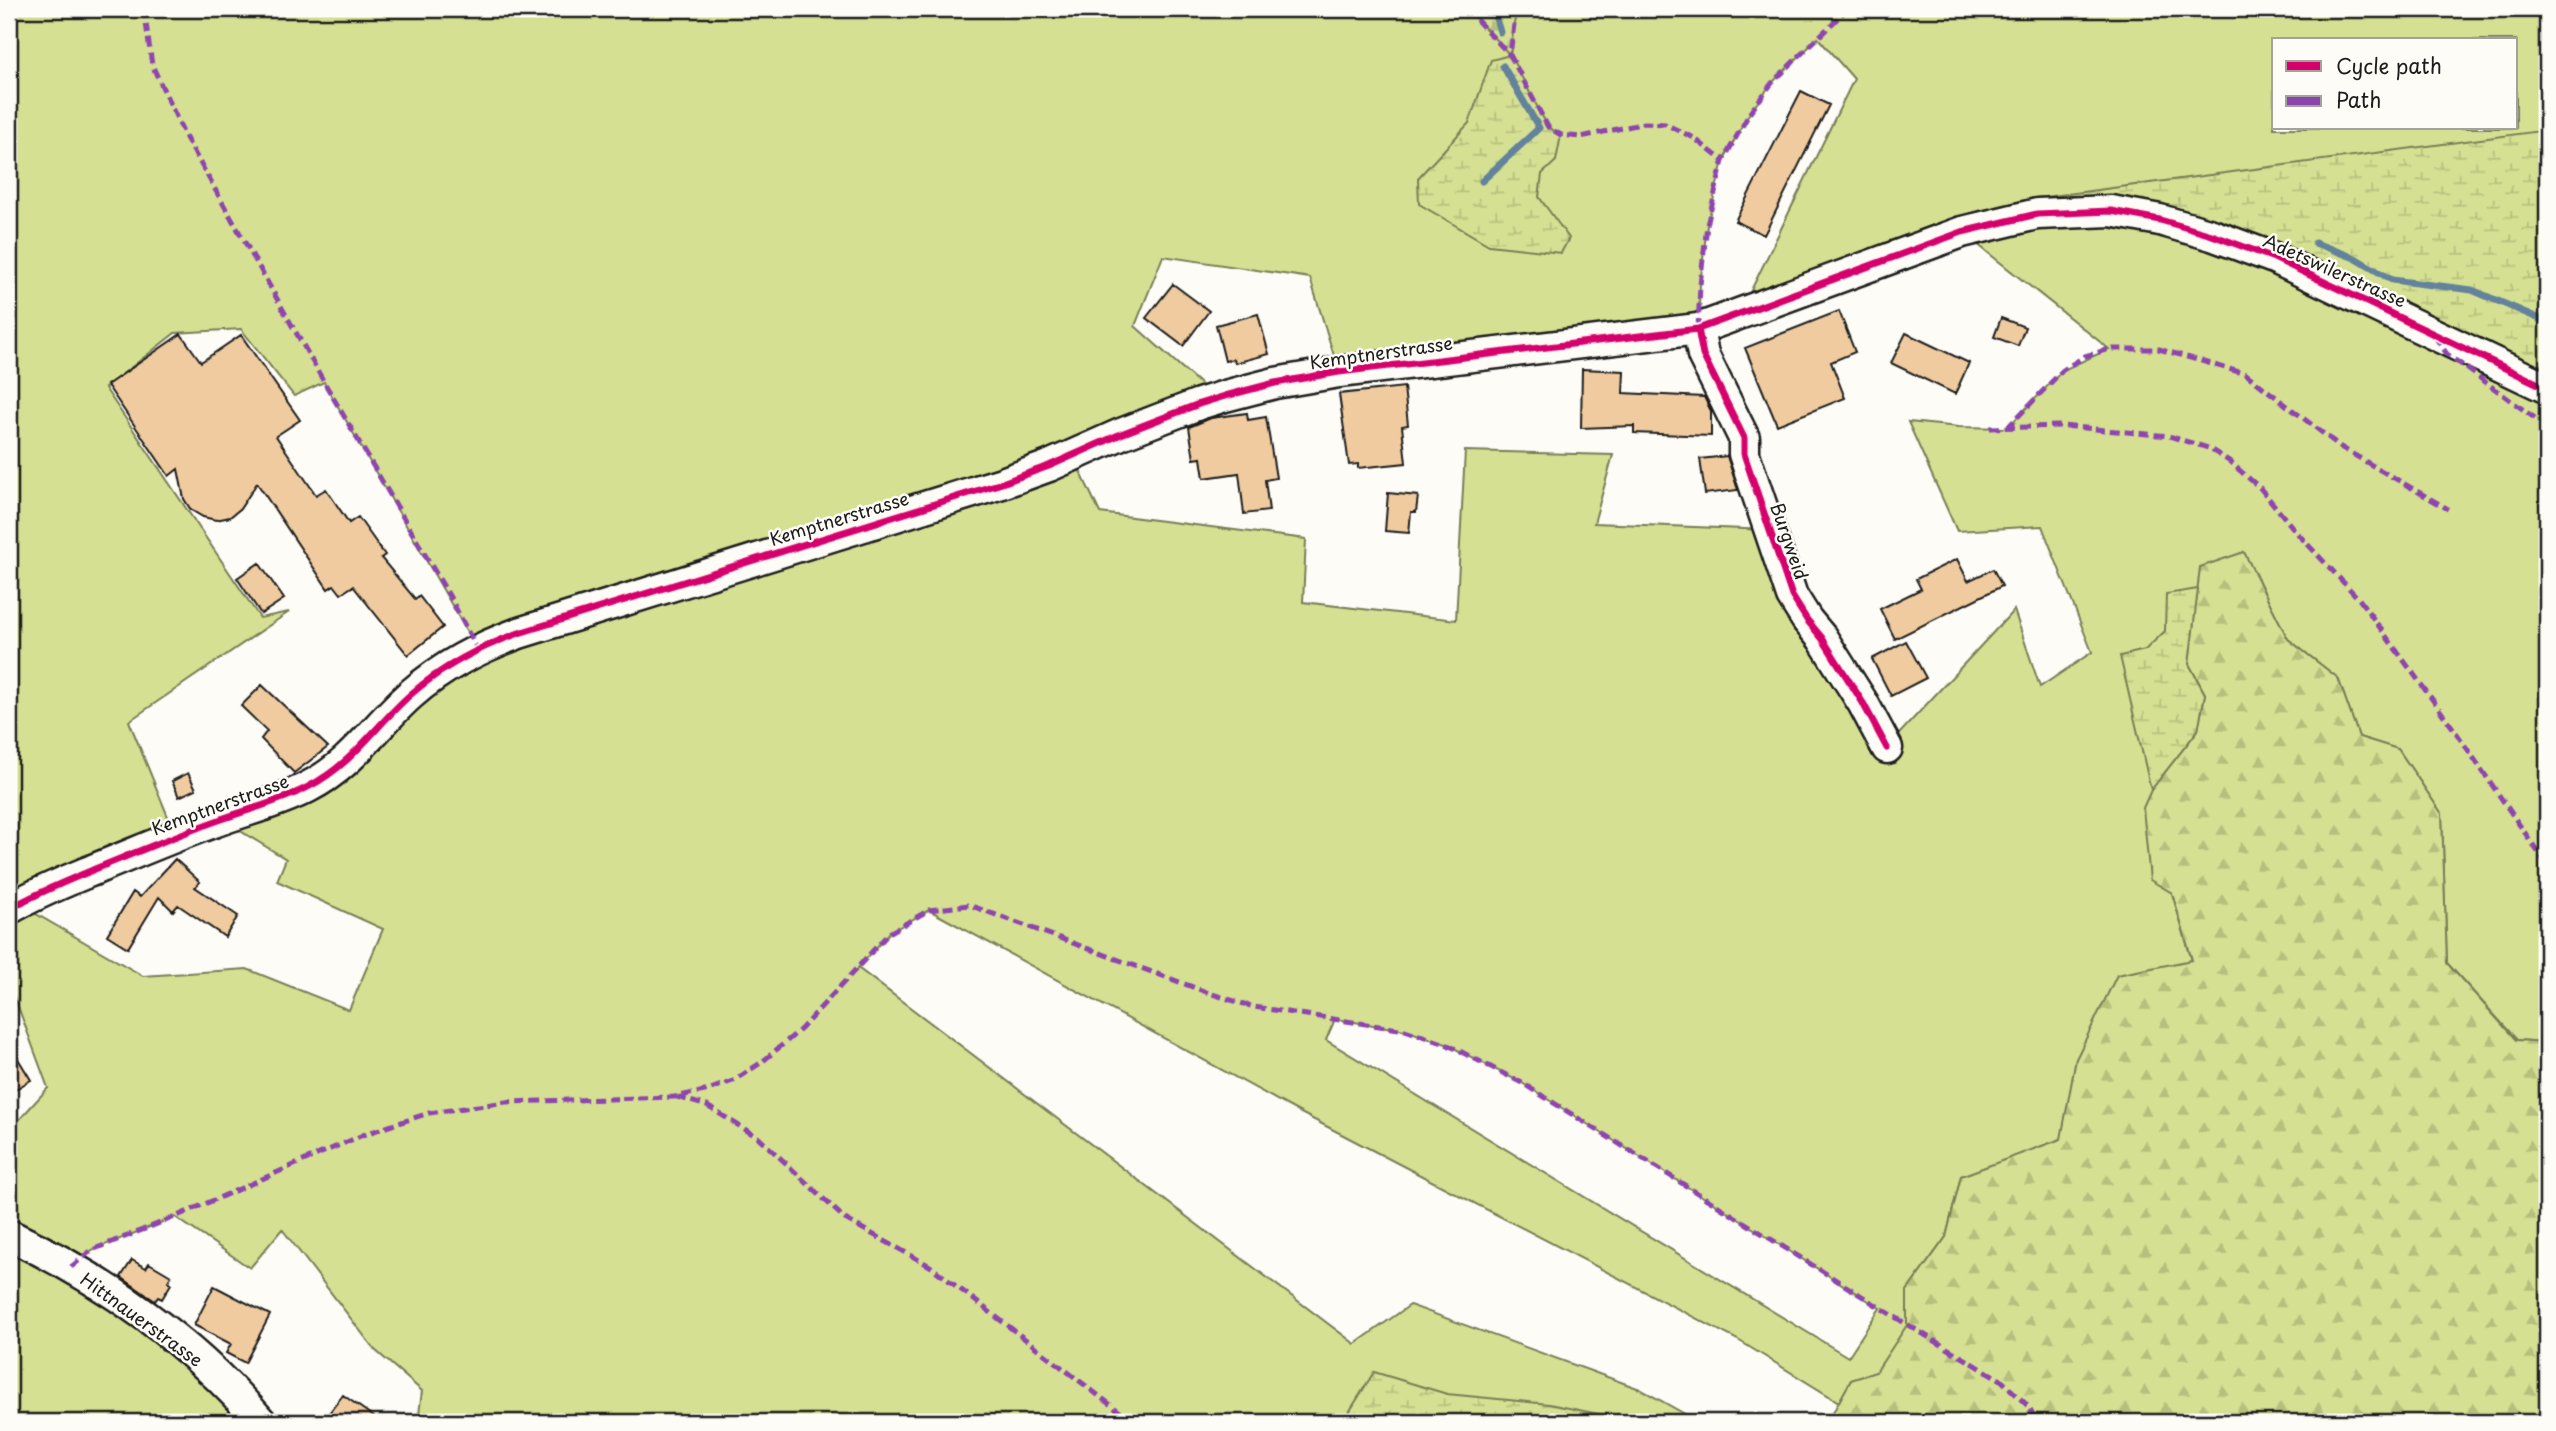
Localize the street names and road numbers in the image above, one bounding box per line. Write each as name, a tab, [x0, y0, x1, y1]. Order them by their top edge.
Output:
street label: Adetswilerstrasse	[2259, 226, 2411, 314]
street label: Kemptnerstrasse	[1308, 329, 1454, 375]
street label: Kemptnerstrasse	[766, 484, 912, 552]
street label: Burgweid	[1764, 499, 1816, 583]
street label: Kemptnerstrasse	[148, 767, 292, 841]
street label: Hittnauerstrasse	[75, 1265, 209, 1373]

